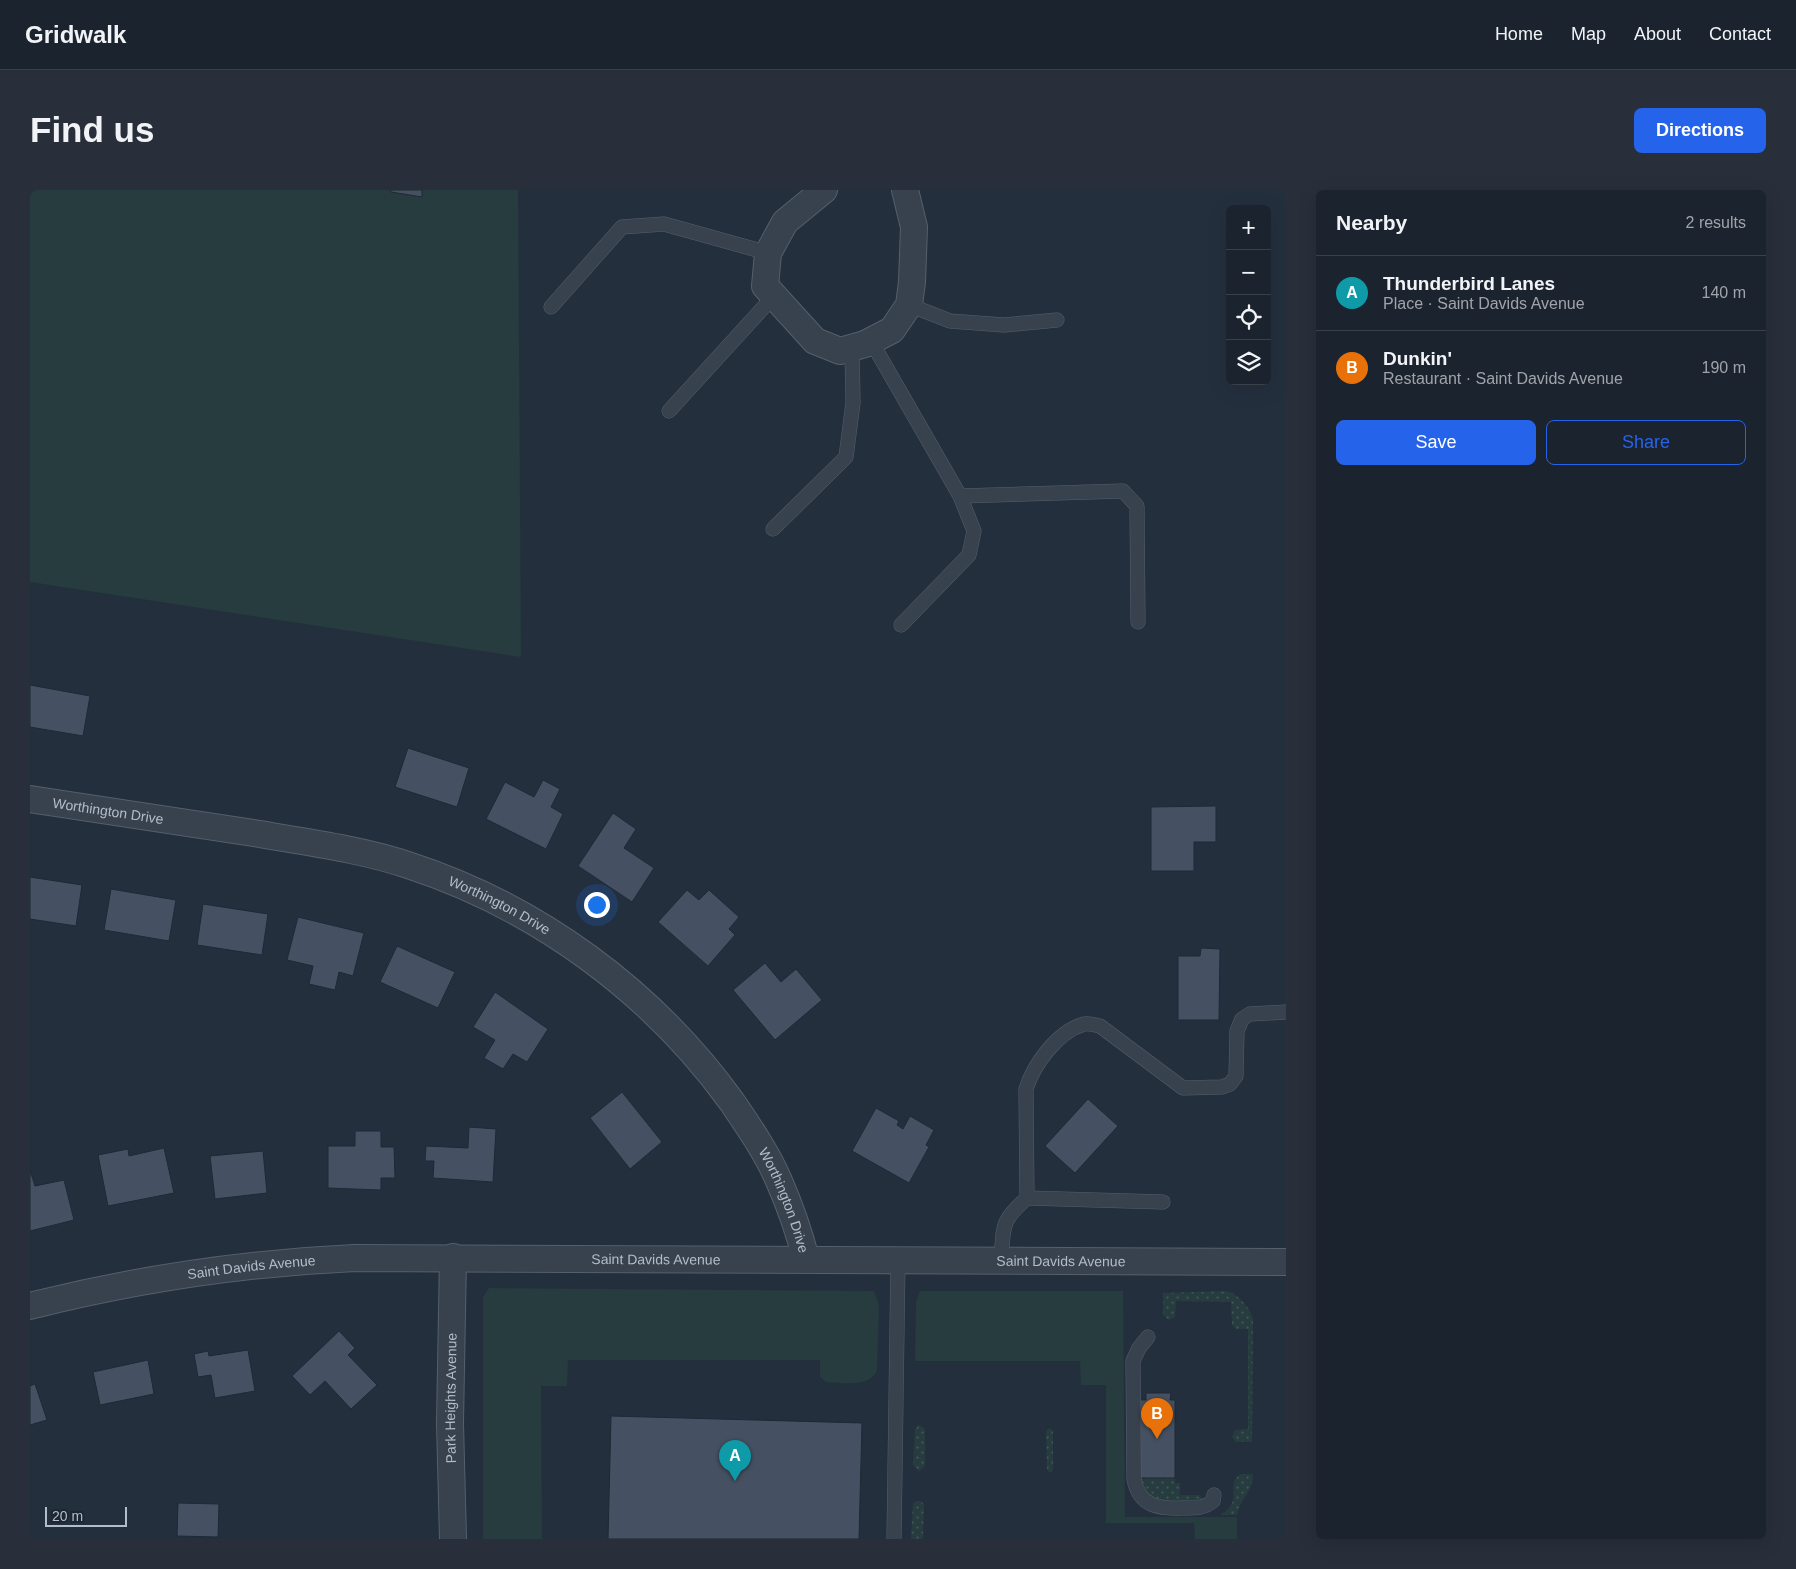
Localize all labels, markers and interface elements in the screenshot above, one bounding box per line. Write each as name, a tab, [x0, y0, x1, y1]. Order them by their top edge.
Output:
text: Gridwalk	[25, 21, 126, 48]
text: Home	[1495, 24, 1543, 44]
text: Map	[1571, 24, 1606, 44]
text: About	[1634, 24, 1681, 44]
text: Contact	[1709, 24, 1771, 44]
button: Directions	[1634, 108, 1766, 153]
text: Find us	[30, 110, 154, 149]
map controls	[1226, 205, 1271, 385]
button: +	[1226, 205, 1271, 250]
text: Nearby	[1336, 211, 1407, 234]
text: 2 results	[1686, 214, 1746, 231]
button: −	[1226, 250, 1271, 295]
text: Thunderbird Lanes	[1383, 273, 1555, 294]
text: A	[1346, 284, 1358, 301]
text: 140 m	[1702, 284, 1746, 301]
button: locate	[1226, 295, 1271, 340]
text: Place · Saint Davids Avenue	[1383, 295, 1585, 312]
button: layers	[1226, 340, 1271, 385]
text: Dunkin'	[1383, 348, 1452, 369]
text: B	[1346, 359, 1358, 376]
text: 190 m	[1702, 359, 1746, 376]
text: Restaurant · Saint Davids Avenue	[1383, 370, 1623, 387]
button: Save	[1336, 420, 1536, 465]
button: Share	[1546, 420, 1746, 465]
street label: Worthington Drive	[52, 795, 165, 827]
street label: Worthington Drive	[446, 873, 553, 938]
your location	[584, 892, 610, 918]
street label: Worthington Drive	[756, 1145, 812, 1255]
street label: Saint Davids Avenue	[591, 1251, 721, 1268]
street label: Saint Davids Avenue	[186, 1252, 316, 1282]
street label: Saint Davids Avenue	[996, 1253, 1126, 1269]
street label: Park Heights Avenue	[442, 1332, 460, 1464]
pin: B	[1141, 1398, 1173, 1439]
pin: A	[719, 1440, 751, 1481]
scale bar	[45, 1504, 128, 1527]
text: 20 m	[52, 1508, 83, 1524]

